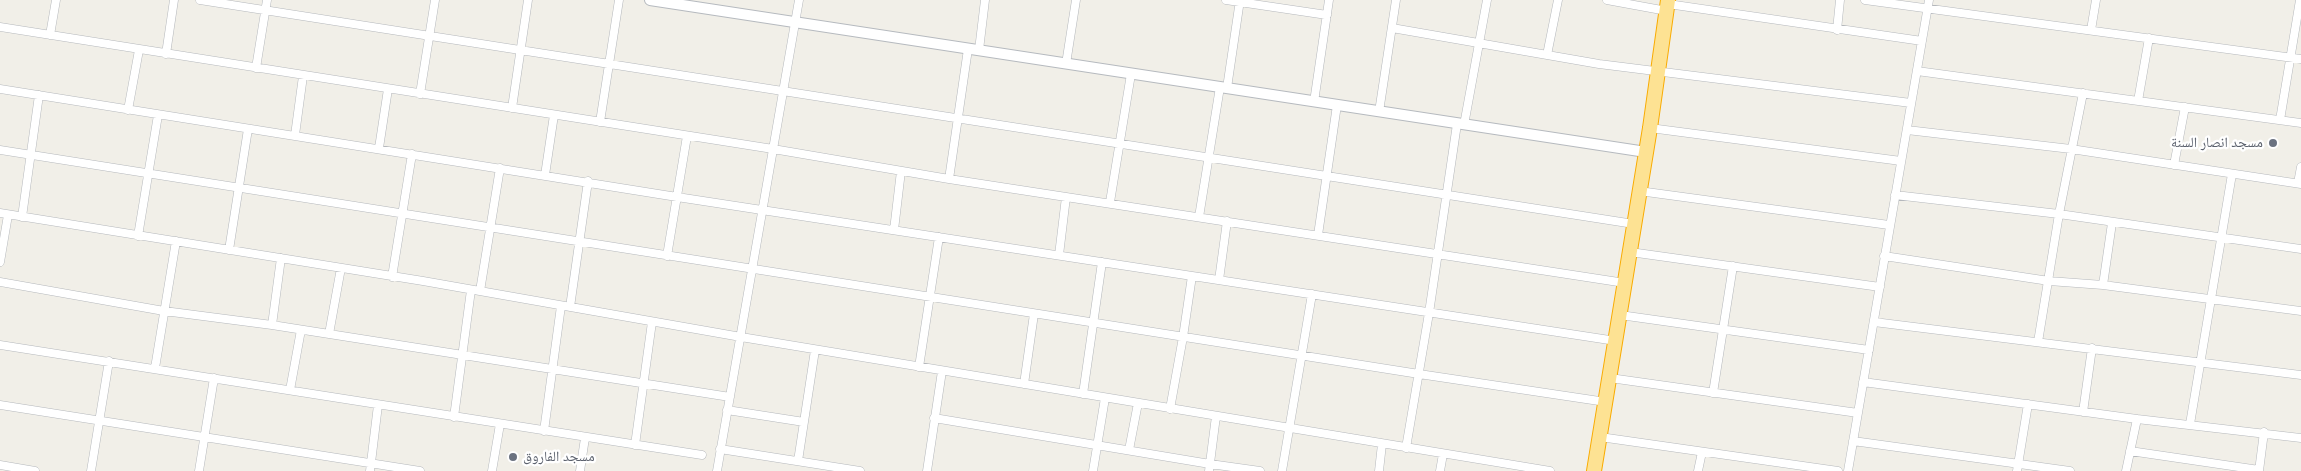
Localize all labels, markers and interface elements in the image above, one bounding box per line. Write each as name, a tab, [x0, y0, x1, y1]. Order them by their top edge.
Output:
place label: مسجد انصار السنة	[2171, 135, 2263, 151]
marker: مسجد انصار السنة	[2267, 137, 2279, 149]
place label: مسجد الفاروق	[523, 449, 595, 465]
marker: مسجد الفاروق	[507, 451, 519, 463]

